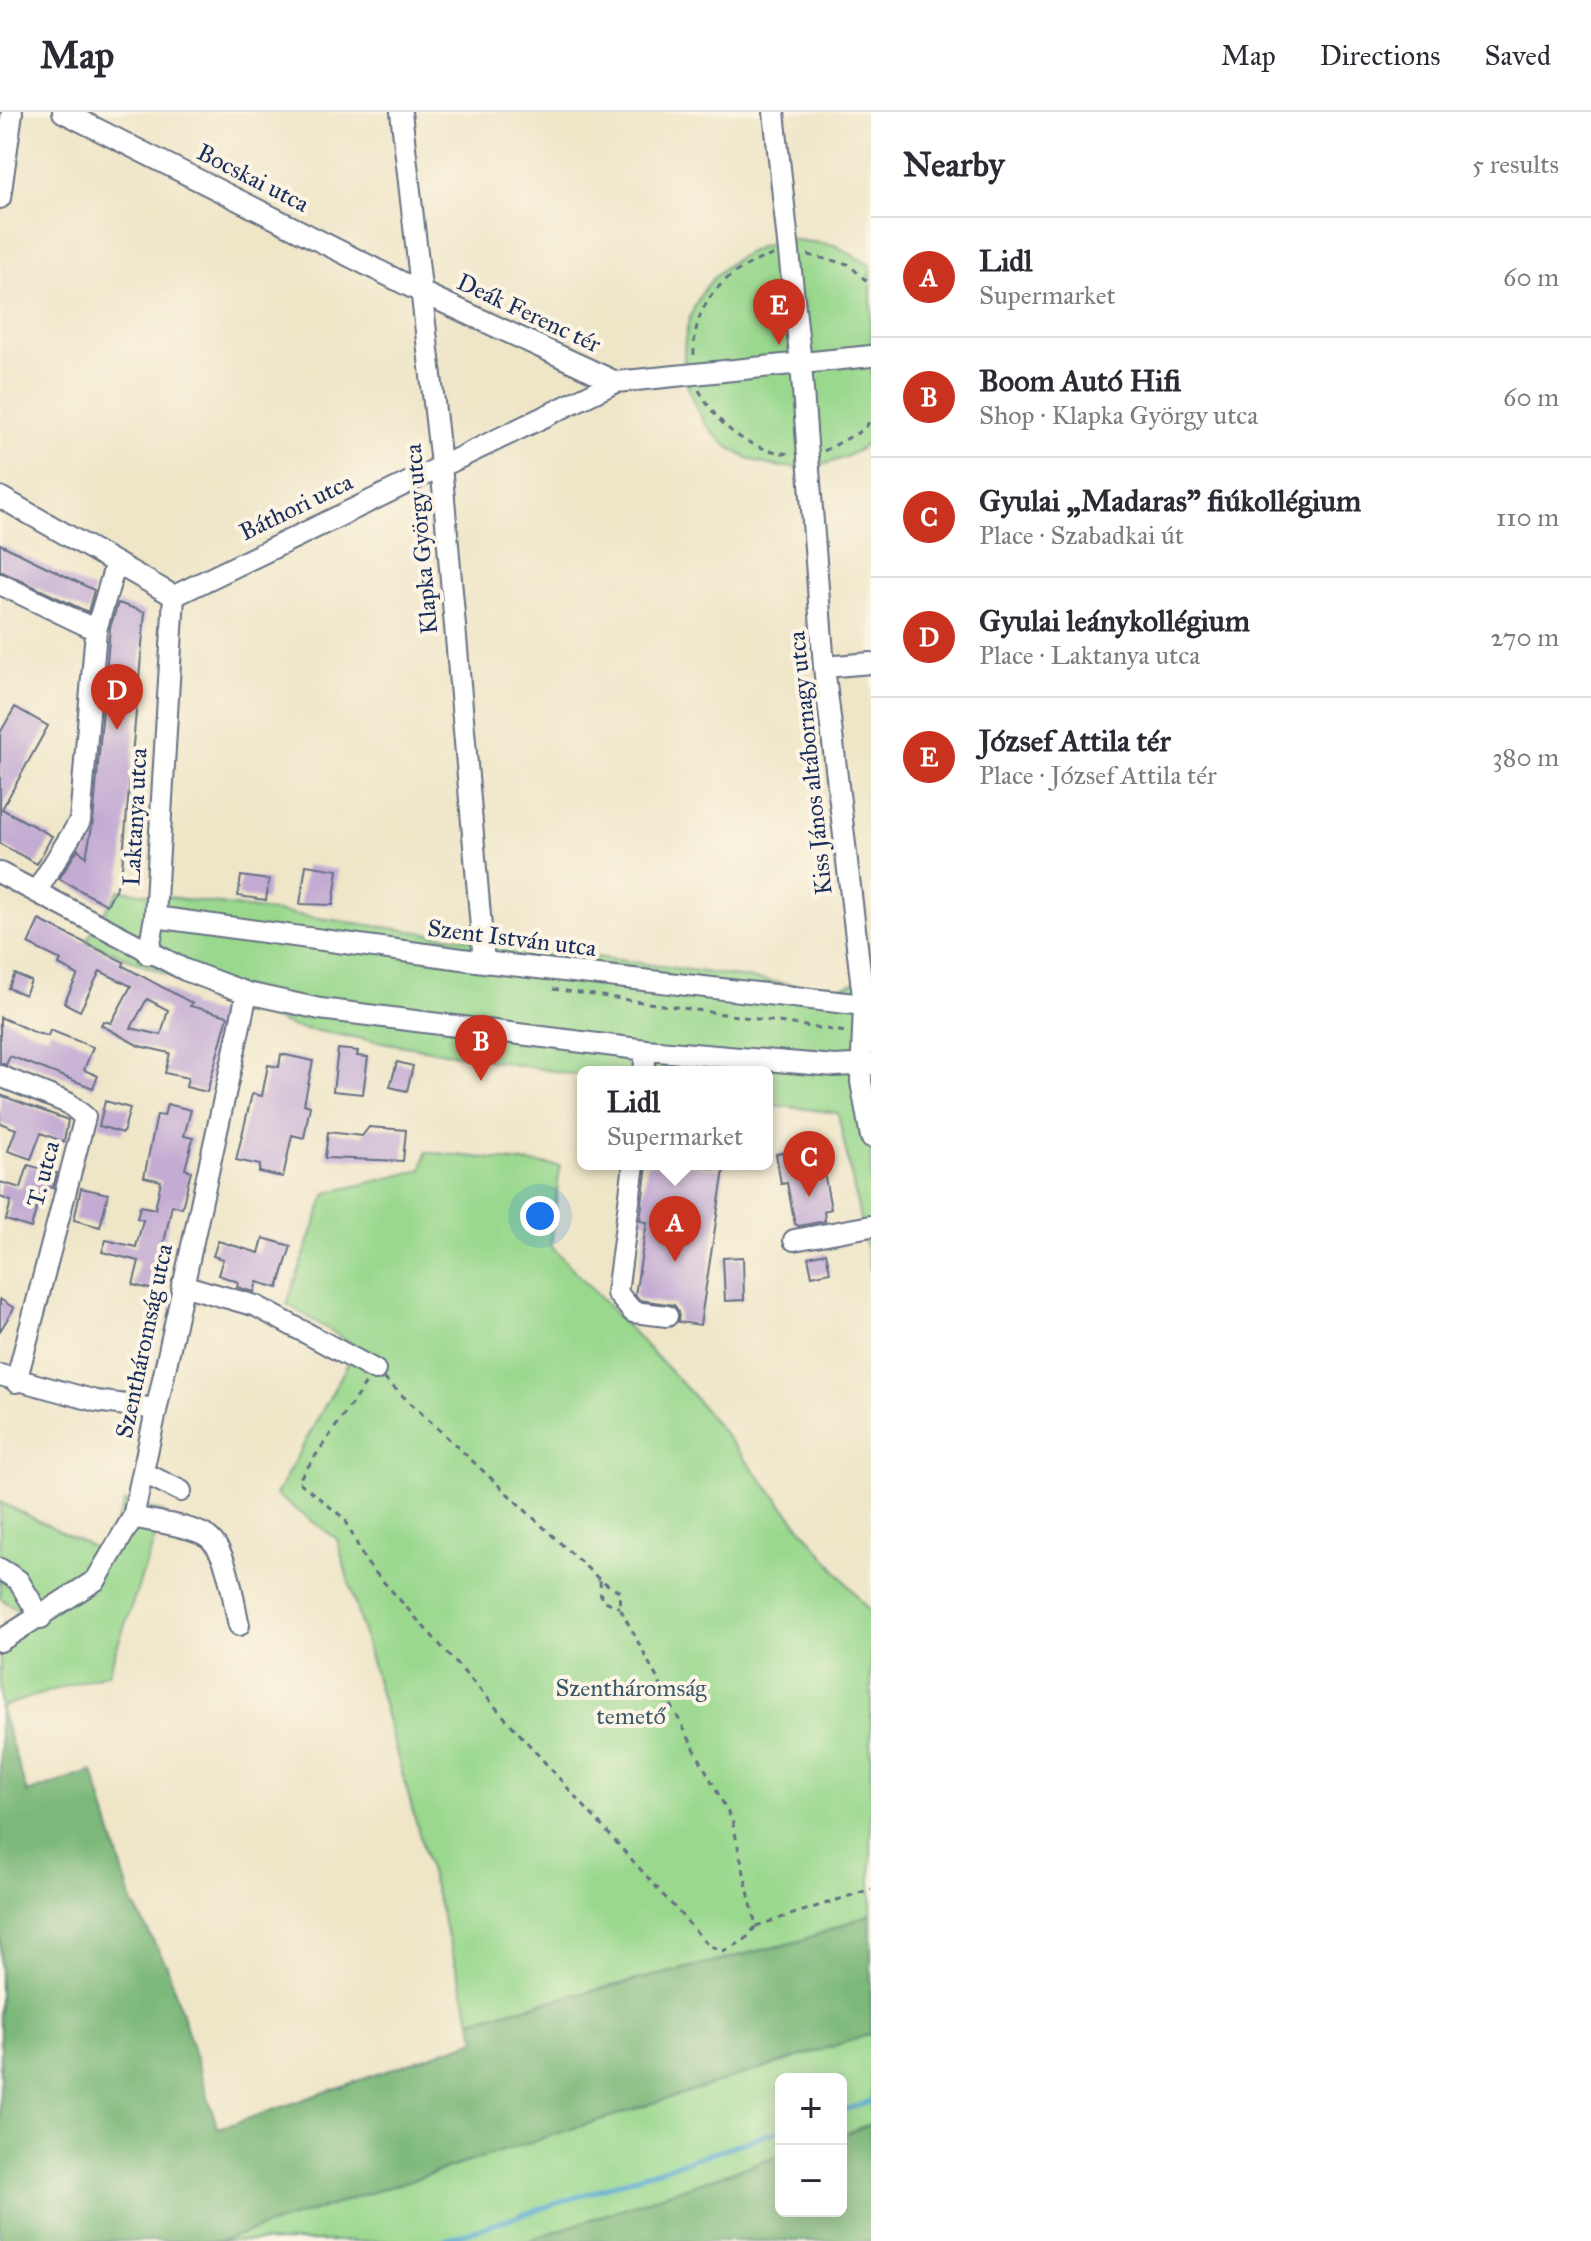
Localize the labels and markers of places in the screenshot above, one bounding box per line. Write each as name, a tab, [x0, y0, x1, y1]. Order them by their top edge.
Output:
pin: E	[753, 279, 805, 345]
pin: D	[91, 664, 143, 730]
pin: B	[455, 1015, 507, 1081]
pin: C	[783, 1131, 835, 1197]
pin: A	[649, 1196, 701, 1262]

